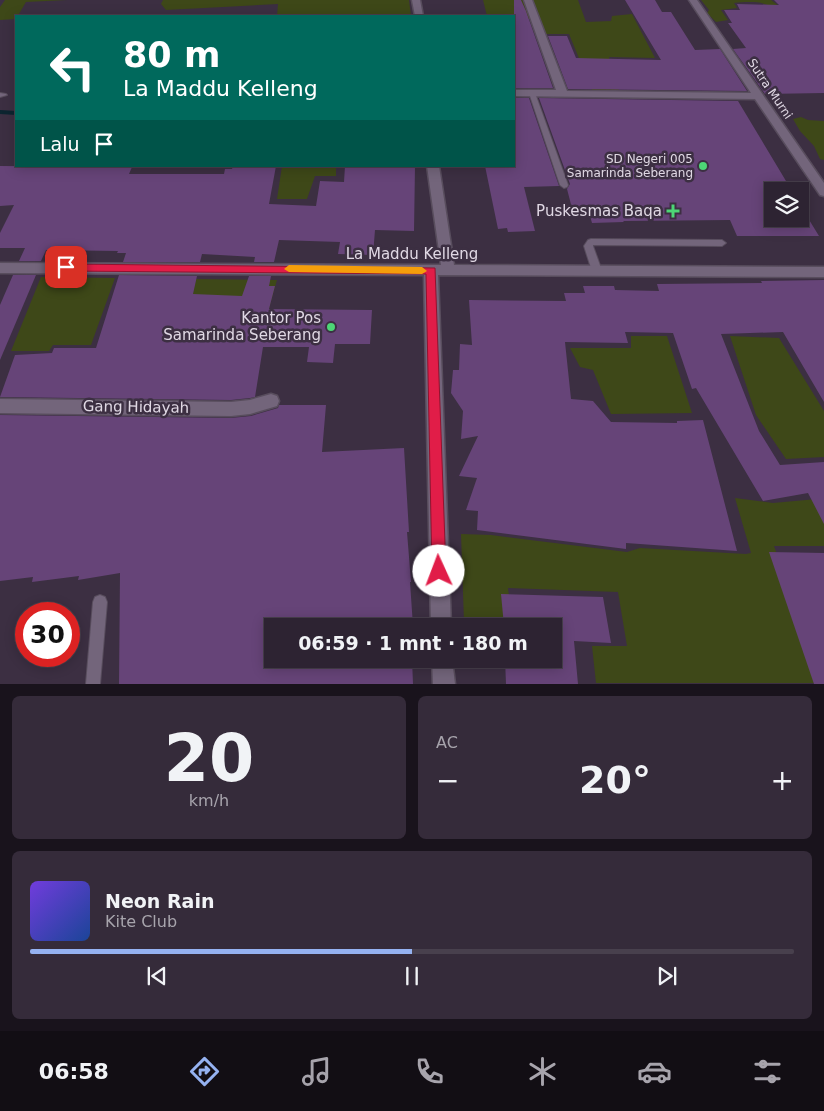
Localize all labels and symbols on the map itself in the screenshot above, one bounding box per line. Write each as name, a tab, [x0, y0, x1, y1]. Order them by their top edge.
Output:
street label: Sutra Murni	[745, 56, 795, 122]
place label: SD Negeri 005 Samarinda Seberang	[567, 152, 693, 180]
marker: SD Negeri 005 Samarinda Seberang	[697, 160, 709, 172]
place label: Puskesmas Baqa	[536, 202, 662, 220]
marker: Puskesmas Baqa	[666, 204, 680, 218]
street label: La Maddu Kelleng	[346, 245, 478, 263]
pin	[45, 246, 87, 288]
place label: Kantor Pos Samarinda Seberang	[163, 309, 321, 344]
marker: Kantor Pos Samarinda Seberang	[325, 321, 337, 333]
street label: Gang Hidayah	[83, 397, 189, 417]
position arrow	[412, 544, 464, 596]
speed limit sign: 30	[15, 602, 80, 667]

